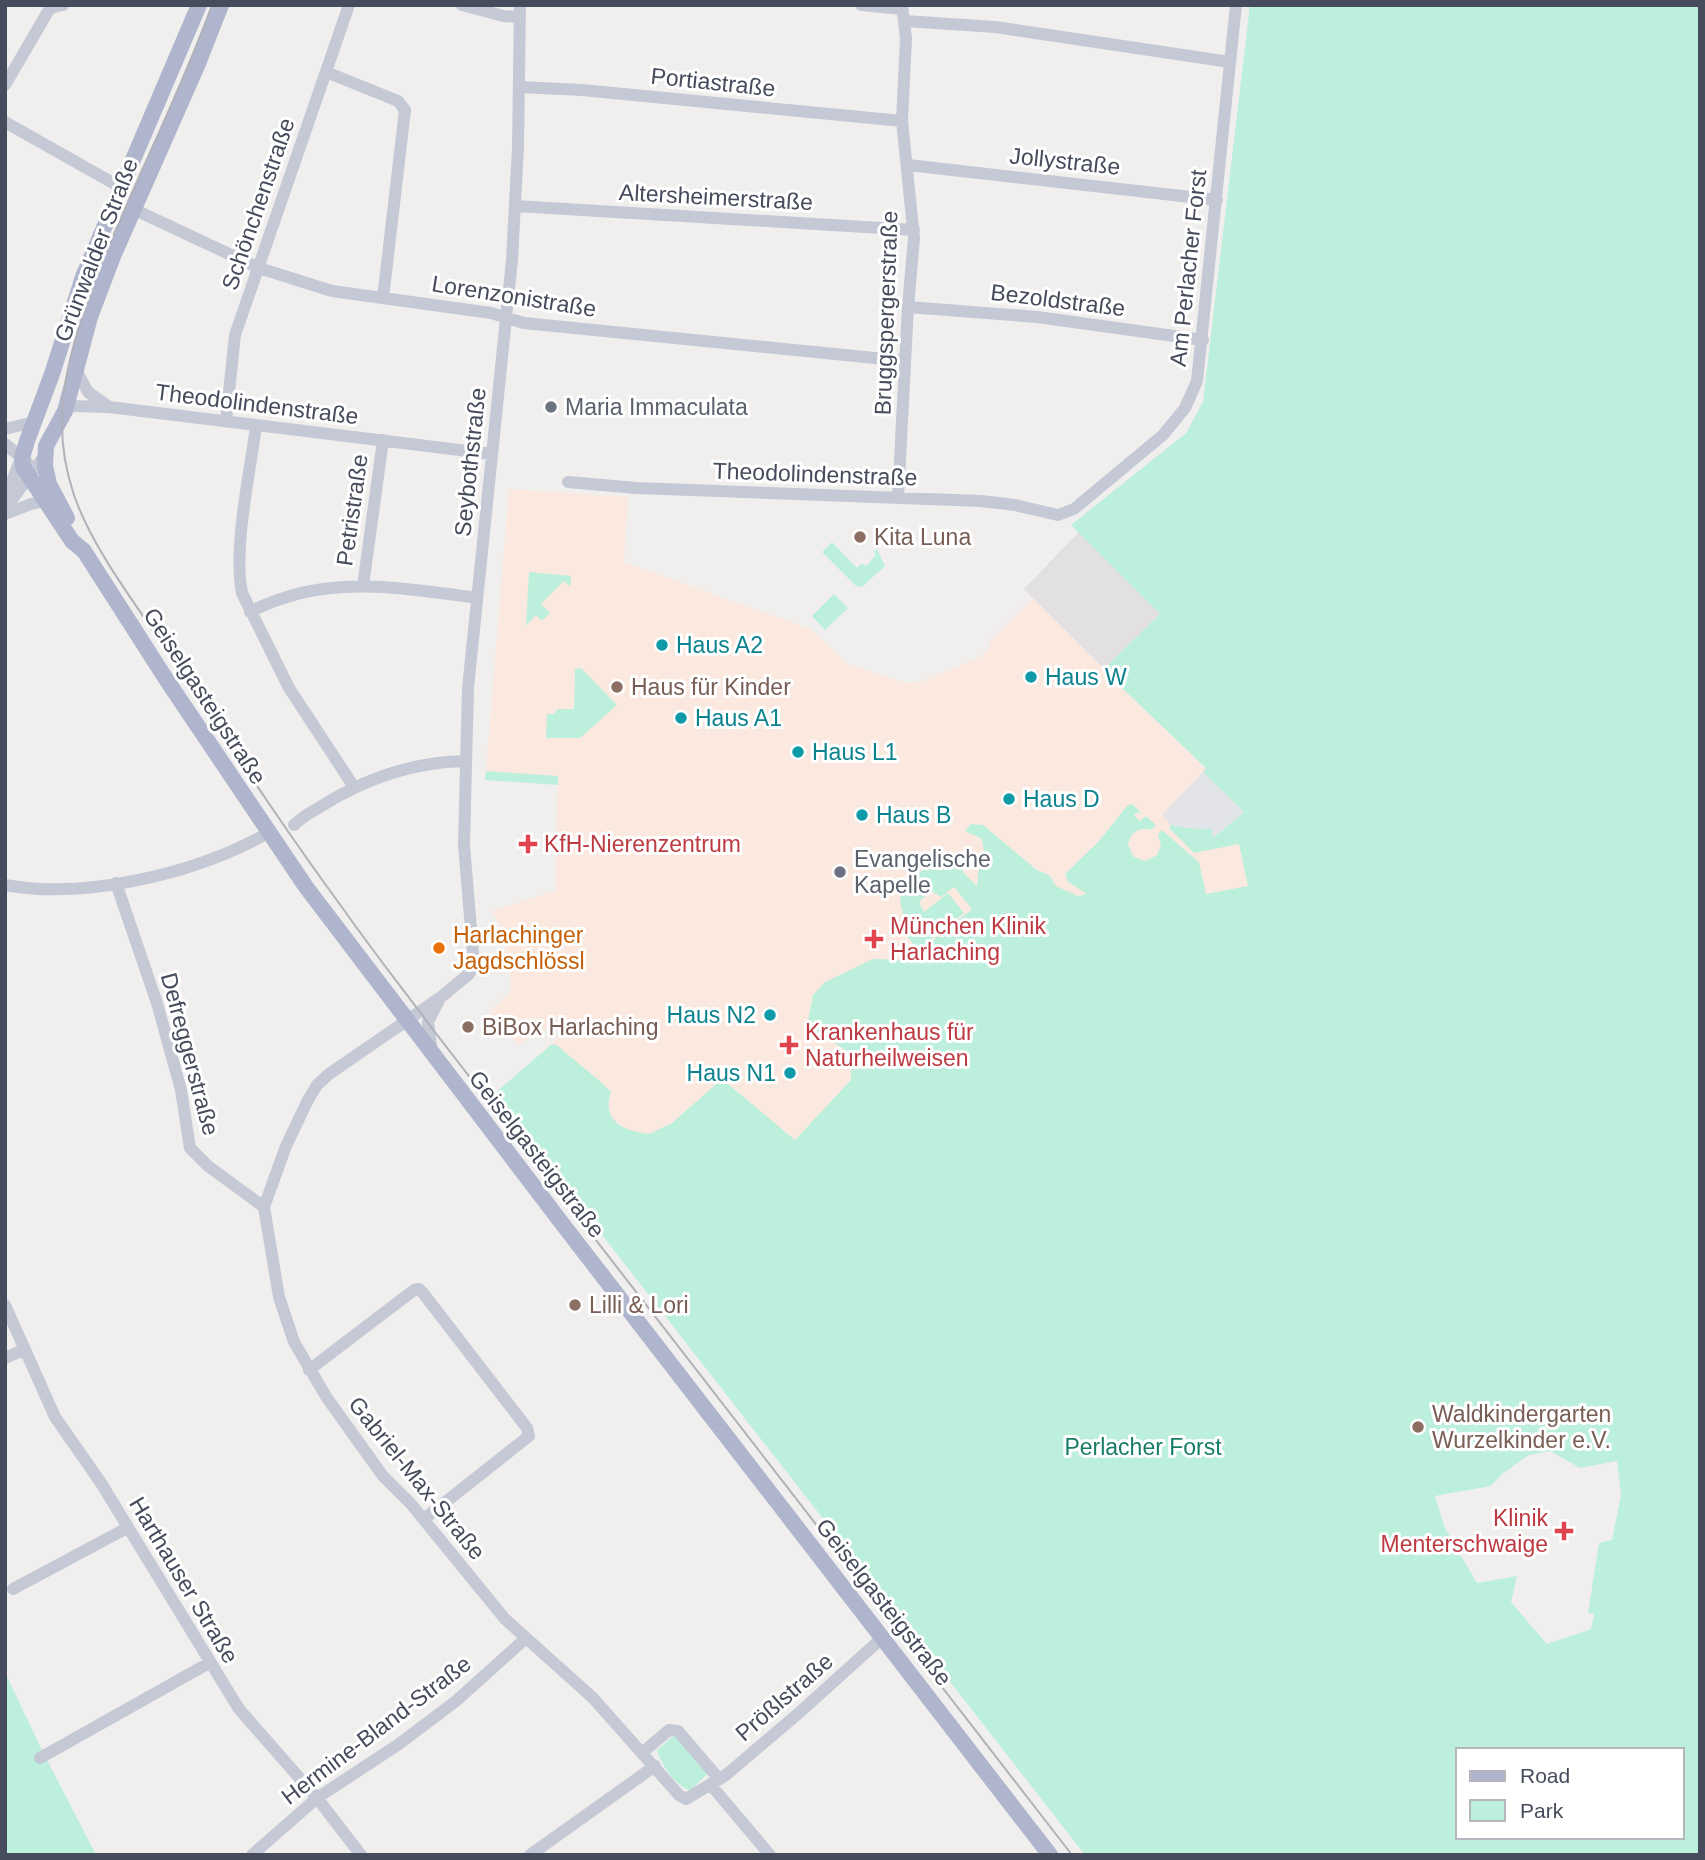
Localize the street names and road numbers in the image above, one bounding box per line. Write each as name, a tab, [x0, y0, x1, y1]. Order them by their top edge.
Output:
street label: Portiastraße	[649, 63, 777, 101]
street label: Schönchenstraße	[216, 115, 300, 293]
street label: Jollystraße	[1008, 142, 1122, 180]
street label: Grünwalder Straße	[49, 155, 143, 345]
street label: Am Perlacher Forst	[1165, 168, 1211, 368]
street label: Altersheimerstraße	[618, 179, 814, 215]
street label: Bruggspergerstraße	[869, 210, 903, 416]
street label: Lorenzonistraße	[430, 270, 598, 322]
street label: Bezoldstraße	[989, 279, 1127, 321]
street label: Theodolindenstraße	[154, 379, 360, 429]
street label: Seybothstraße	[449, 386, 491, 538]
street label: Petristraße	[331, 452, 373, 568]
street label: Theodolindenstraße	[712, 457, 918, 491]
street label: Geiselgasteigstraße	[138, 603, 272, 789]
street label: Defreggerstraße	[156, 970, 224, 1138]
street label: Geiselgasteigstraße	[464, 1065, 610, 1243]
street label: Gabriel-Max-Straße	[343, 1391, 491, 1565]
street label: Harthauser Straße	[124, 1492, 244, 1668]
street label: Geiselgasteigstraße	[811, 1513, 957, 1691]
street label: Prößlstraße	[730, 1648, 838, 1746]
street label: Hermine-Bland-Straße	[276, 1650, 476, 1810]

